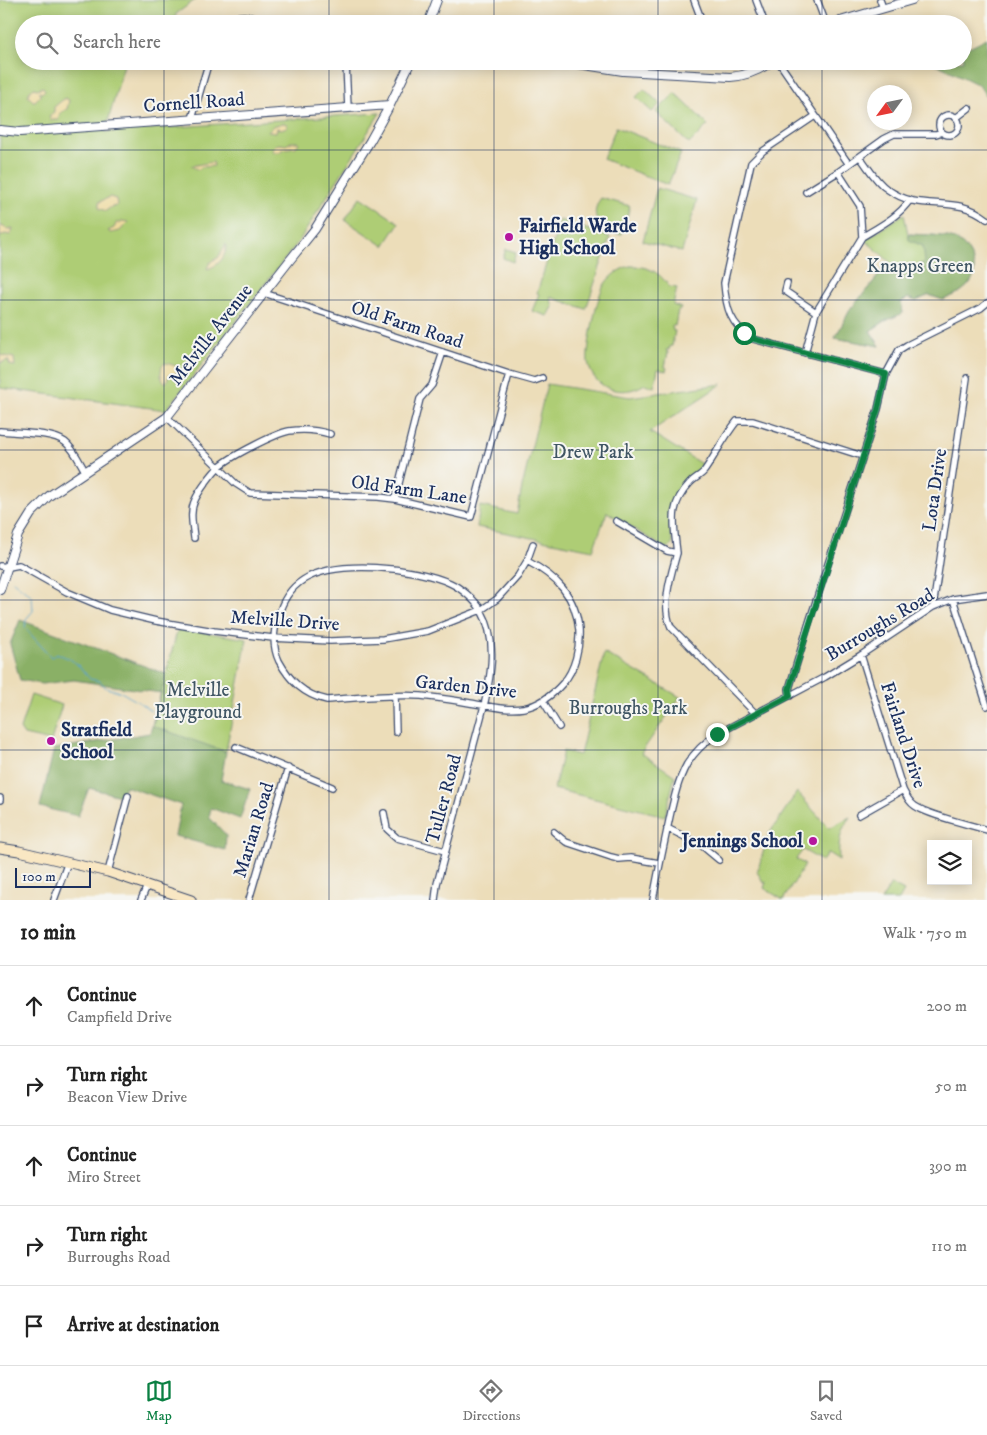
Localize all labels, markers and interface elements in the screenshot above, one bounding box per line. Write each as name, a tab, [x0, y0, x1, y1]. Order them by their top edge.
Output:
search box	[15, 15, 972, 70]
icon: search	[33, 29, 61, 57]
text: Search here	[73, 31, 161, 54]
north arrow	[867, 85, 912, 130]
street label: Cornell Road	[143, 88, 246, 118]
place label: Fairfield Warde High School	[519, 215, 637, 260]
marker: Fairfield Warde High School	[503, 231, 515, 243]
park label: Knapps Green	[867, 255, 974, 278]
street label: Melville Avenue	[164, 280, 258, 390]
street label: Old Farm Road	[348, 296, 466, 354]
route start	[733, 322, 756, 345]
park label: Drew Park	[553, 441, 634, 464]
street label: Lota Drive	[918, 447, 952, 533]
street label: Old Farm Lane	[350, 470, 468, 510]
street label: Burroughs Road	[821, 583, 939, 666]
street label: Melville Drive	[230, 606, 340, 636]
street label: Garden Drive	[414, 670, 518, 704]
park label: Melville Playground	[154, 679, 242, 724]
street label: Fairland Drive	[875, 679, 931, 791]
park label: Burroughs Park	[569, 697, 688, 720]
place label: Stratfield School	[61, 719, 133, 764]
route end	[706, 723, 729, 746]
marker: Stratfield School	[45, 735, 57, 747]
street label: Tuller Road	[421, 751, 467, 846]
street label: Marian Road	[229, 779, 280, 881]
place label: Jennings School	[679, 830, 803, 853]
marker: Jennings School	[807, 835, 819, 847]
map controls	[927, 840, 972, 885]
button: layers	[927, 840, 972, 885]
scale bar	[15, 865, 91, 888]
text: 100 m	[22, 868, 56, 886]
text: 10 min	[20, 920, 76, 946]
text: Walk · 750 m	[883, 923, 967, 943]
text: Continue	[67, 984, 137, 1007]
icon: ahead	[20, 992, 48, 1020]
text: 200 m	[926, 996, 967, 1016]
text: Campfield Drive	[67, 1007, 172, 1027]
text: Turn right	[67, 1064, 147, 1087]
icon: right	[20, 1072, 48, 1100]
text: 50 m	[935, 1076, 967, 1096]
text: Beacon View Drive	[67, 1087, 187, 1107]
text: Continue	[67, 1144, 137, 1167]
icon: ahead	[20, 1152, 48, 1180]
text: 390 m	[929, 1156, 967, 1176]
text: Miro Street	[67, 1167, 141, 1187]
text: Turn right	[67, 1224, 147, 1247]
icon: right	[20, 1232, 48, 1260]
text: 110 m	[931, 1236, 967, 1256]
text: Burroughs Road	[67, 1247, 170, 1267]
icon: arrive	[20, 1312, 48, 1340]
text: Arrive at destination	[67, 1314, 219, 1337]
tab: Map	[145, 1377, 173, 1425]
tab: Directions	[462, 1377, 520, 1425]
tab: Saved	[810, 1377, 842, 1425]

